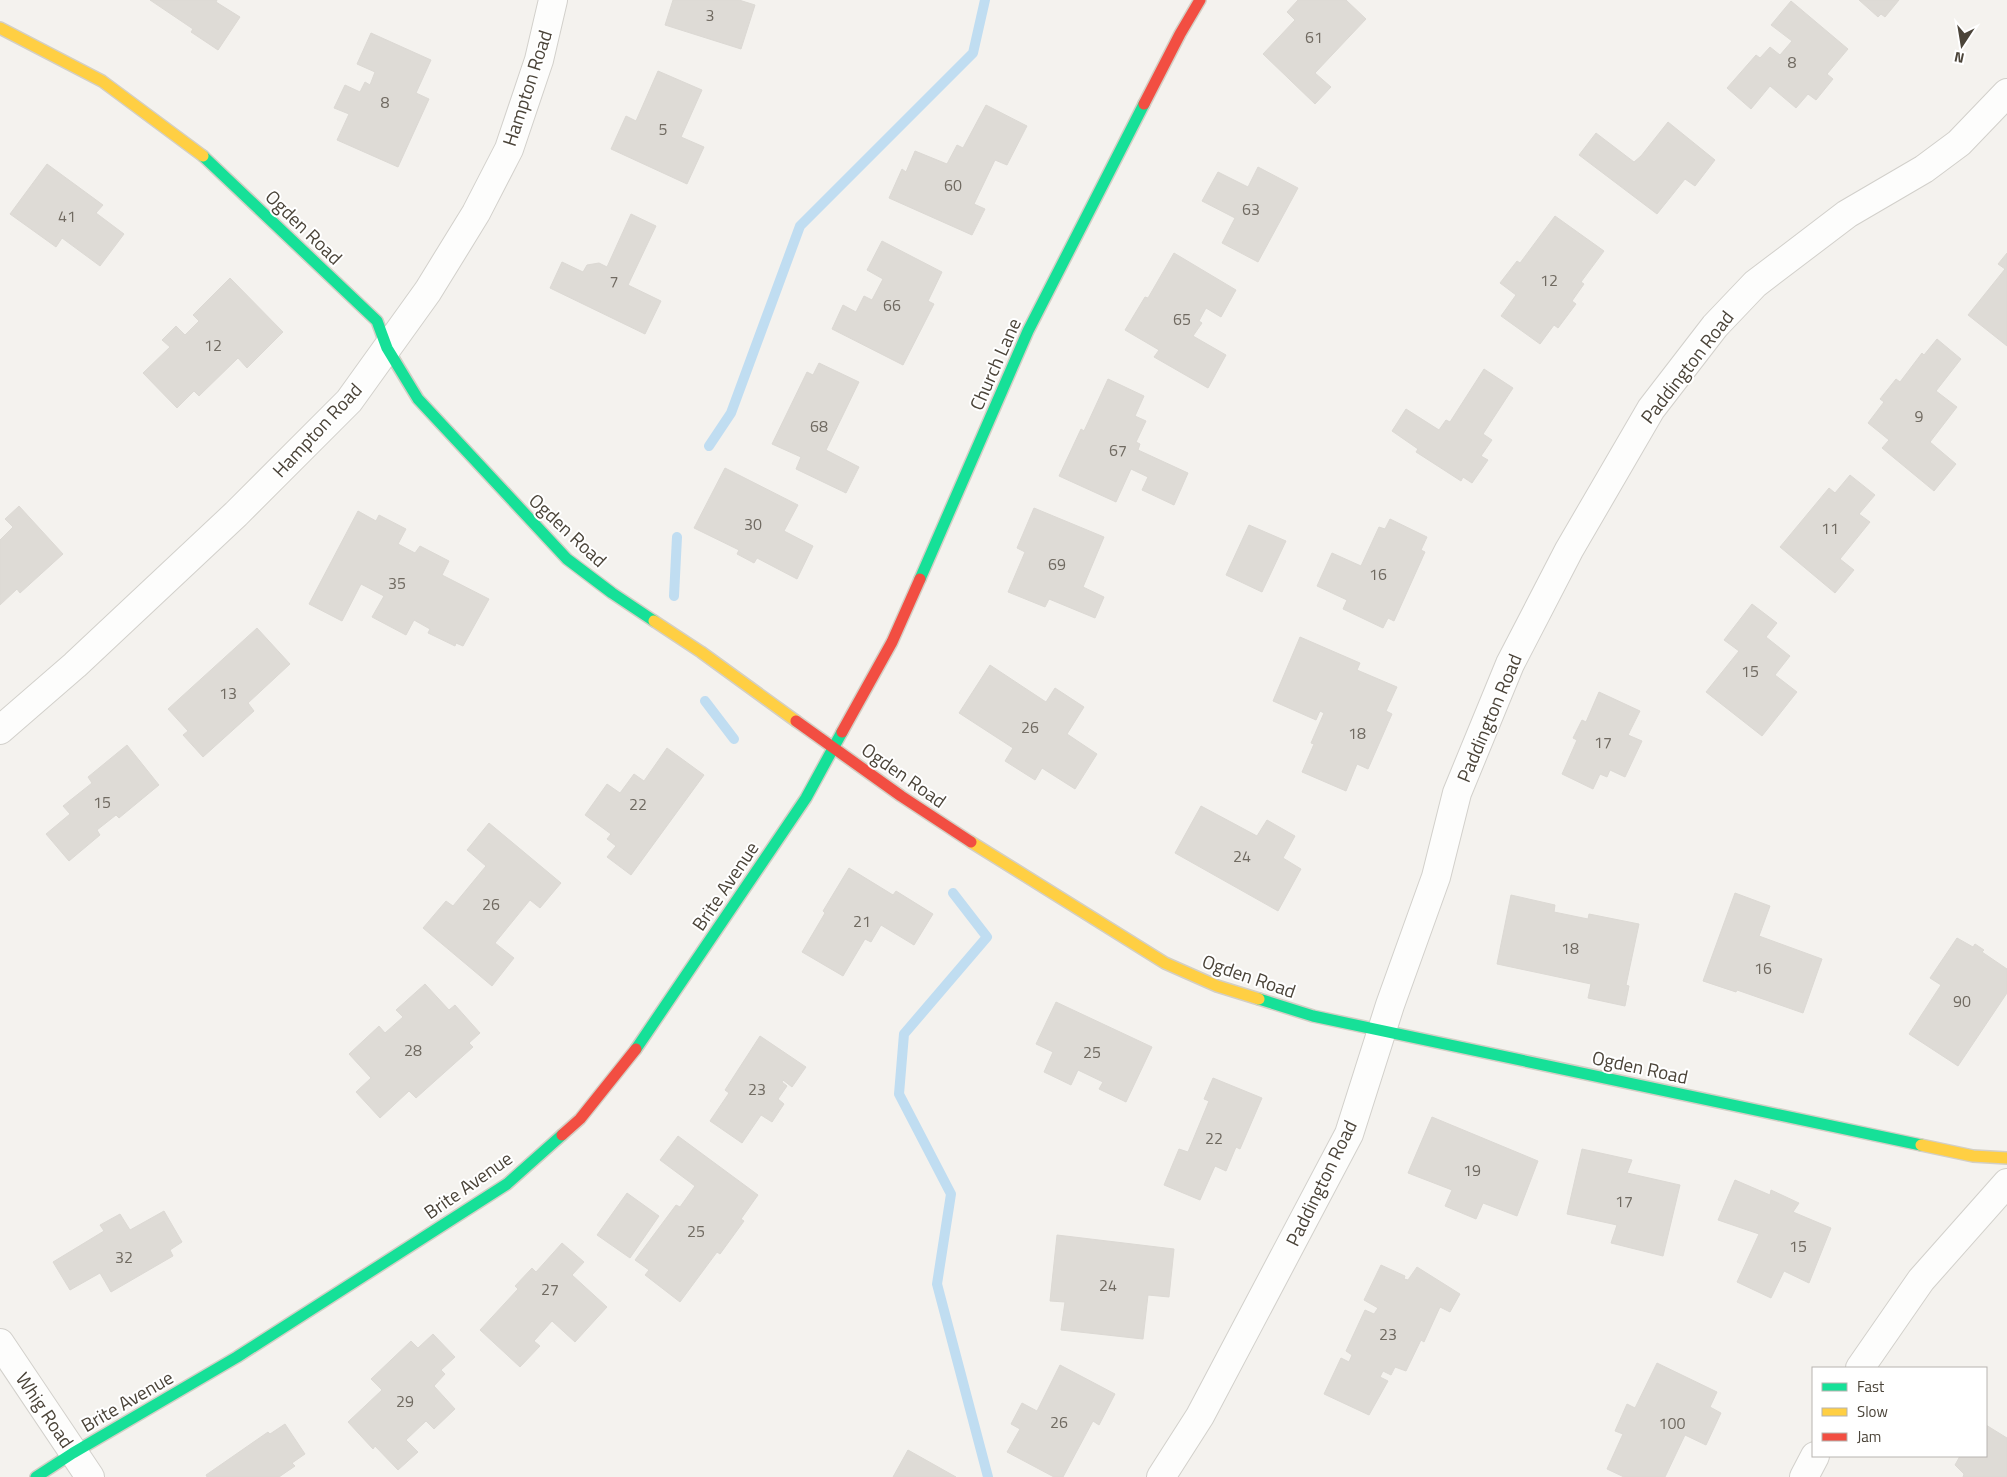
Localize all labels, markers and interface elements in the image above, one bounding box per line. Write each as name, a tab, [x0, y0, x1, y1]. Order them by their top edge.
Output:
house number: 3	[706, 3, 714, 27]
north arrow	[1937, 20, 1987, 70]
house number: 61	[1305, 25, 1323, 49]
street label: Hampton Road	[494, 26, 559, 150]
text: N	[1952, 47, 1966, 69]
house number: 8	[1788, 50, 1797, 74]
house number: 8	[381, 90, 390, 114]
house number: 5	[659, 117, 668, 141]
house number: 60	[944, 173, 962, 197]
street label: Ogden Road	[259, 182, 349, 271]
house number: 63	[1242, 197, 1260, 221]
house number: 41	[58, 204, 76, 228]
house number: 12	[1540, 268, 1558, 292]
house number: 7	[610, 269, 618, 293]
house number: 66	[883, 293, 901, 317]
street label: Paddington Road	[1633, 304, 1740, 430]
house number: 65	[1173, 307, 1191, 331]
street label: Church Lane	[961, 313, 1028, 415]
house number: 12	[204, 333, 222, 357]
street label: Hampton Road	[265, 376, 368, 484]
house number: 9	[1915, 404, 1924, 428]
house number: 68	[810, 414, 828, 438]
house number: 67	[1109, 438, 1127, 462]
street label: Ogden Road	[523, 486, 614, 573]
house number: 30	[744, 512, 762, 536]
house number: 11	[1821, 516, 1839, 540]
house number: 69	[1048, 552, 1066, 576]
house number: 16	[1369, 562, 1387, 586]
house number: 35	[388, 571, 406, 595]
street label: Paddington Road	[1448, 649, 1529, 787]
house number: 15	[1741, 659, 1759, 683]
house number: 13	[219, 681, 237, 705]
house number: 26	[1021, 715, 1039, 739]
house number: 18	[1348, 721, 1366, 745]
house number: 17	[1594, 730, 1612, 754]
street label: Ogden Road	[856, 735, 953, 814]
house number: 15	[93, 790, 111, 814]
house number: 22	[629, 792, 647, 816]
street label: Brite Avenue	[684, 835, 765, 936]
house number: 24	[1233, 844, 1251, 868]
house number: 26	[482, 892, 500, 916]
house number: 21	[853, 909, 871, 933]
house number: 18	[1561, 936, 1579, 960]
street label: Ogden Road	[1198, 946, 1300, 1005]
house number: 16	[1754, 956, 1772, 980]
house number: 90	[1953, 989, 1971, 1013]
house number: 28	[404, 1038, 422, 1062]
house number: 25	[1083, 1040, 1101, 1064]
street label: Ogden Road	[1589, 1042, 1691, 1091]
house number: 23	[748, 1077, 766, 1101]
street label: Paddington Road	[1277, 1115, 1364, 1251]
house number: 22	[1205, 1126, 1223, 1150]
street label: Brite Avenue	[417, 1143, 518, 1226]
house number: 19	[1463, 1158, 1481, 1182]
house number: 17	[1615, 1189, 1633, 1213]
house number: 25	[687, 1219, 705, 1243]
house number: 15	[1789, 1234, 1807, 1258]
house number: 32	[115, 1245, 133, 1269]
house number: 24	[1099, 1273, 1117, 1297]
house number: 27	[541, 1277, 559, 1301]
house number: 23	[1379, 1322, 1397, 1346]
street label: Brite Avenue	[75, 1362, 178, 1439]
street label: Whig Road	[9, 1366, 82, 1454]
legend	[1812, 1367, 1987, 1457]
text: Fast	[1857, 1375, 1885, 1398]
house number: 29	[396, 1389, 414, 1413]
text: Slow	[1857, 1400, 1888, 1423]
house number: 26	[1050, 1410, 1068, 1434]
house number: 100	[1659, 1411, 1685, 1435]
text: Jam	[1857, 1425, 1881, 1448]

